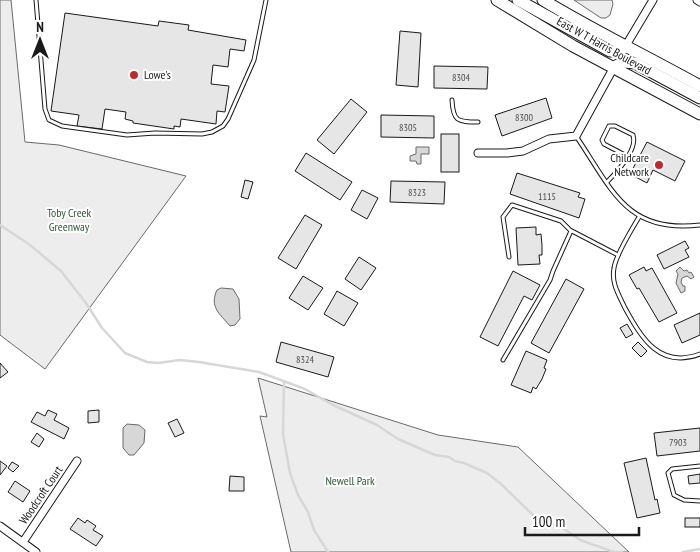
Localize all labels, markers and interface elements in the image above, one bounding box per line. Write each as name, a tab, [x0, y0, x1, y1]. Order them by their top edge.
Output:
street label: East W T Harris Boulevard	[554, 13, 654, 78]
north arrow	[15, 15, 65, 65]
text: N	[36, 18, 44, 36]
place label: Lowe's	[144, 67, 171, 82]
marker: Lowe's	[128, 69, 140, 81]
house number: 8304	[452, 71, 471, 84]
house number: 8300	[515, 111, 534, 124]
house number: 8305	[399, 121, 417, 134]
place label: Childcare Network	[610, 150, 649, 179]
marker: Childcare Network	[653, 159, 665, 171]
house number: 8323	[408, 186, 426, 199]
house number: 1115	[538, 190, 556, 203]
park label: Toby Creek Greenway	[47, 205, 91, 234]
house number: 8324	[296, 353, 315, 366]
house number: 7903	[669, 436, 687, 449]
street label: Woodcroft Court	[16, 462, 66, 527]
park label: Newell Park	[325, 473, 375, 488]
scale bar	[525, 504, 639, 536]
text: 100 m	[532, 512, 565, 531]

